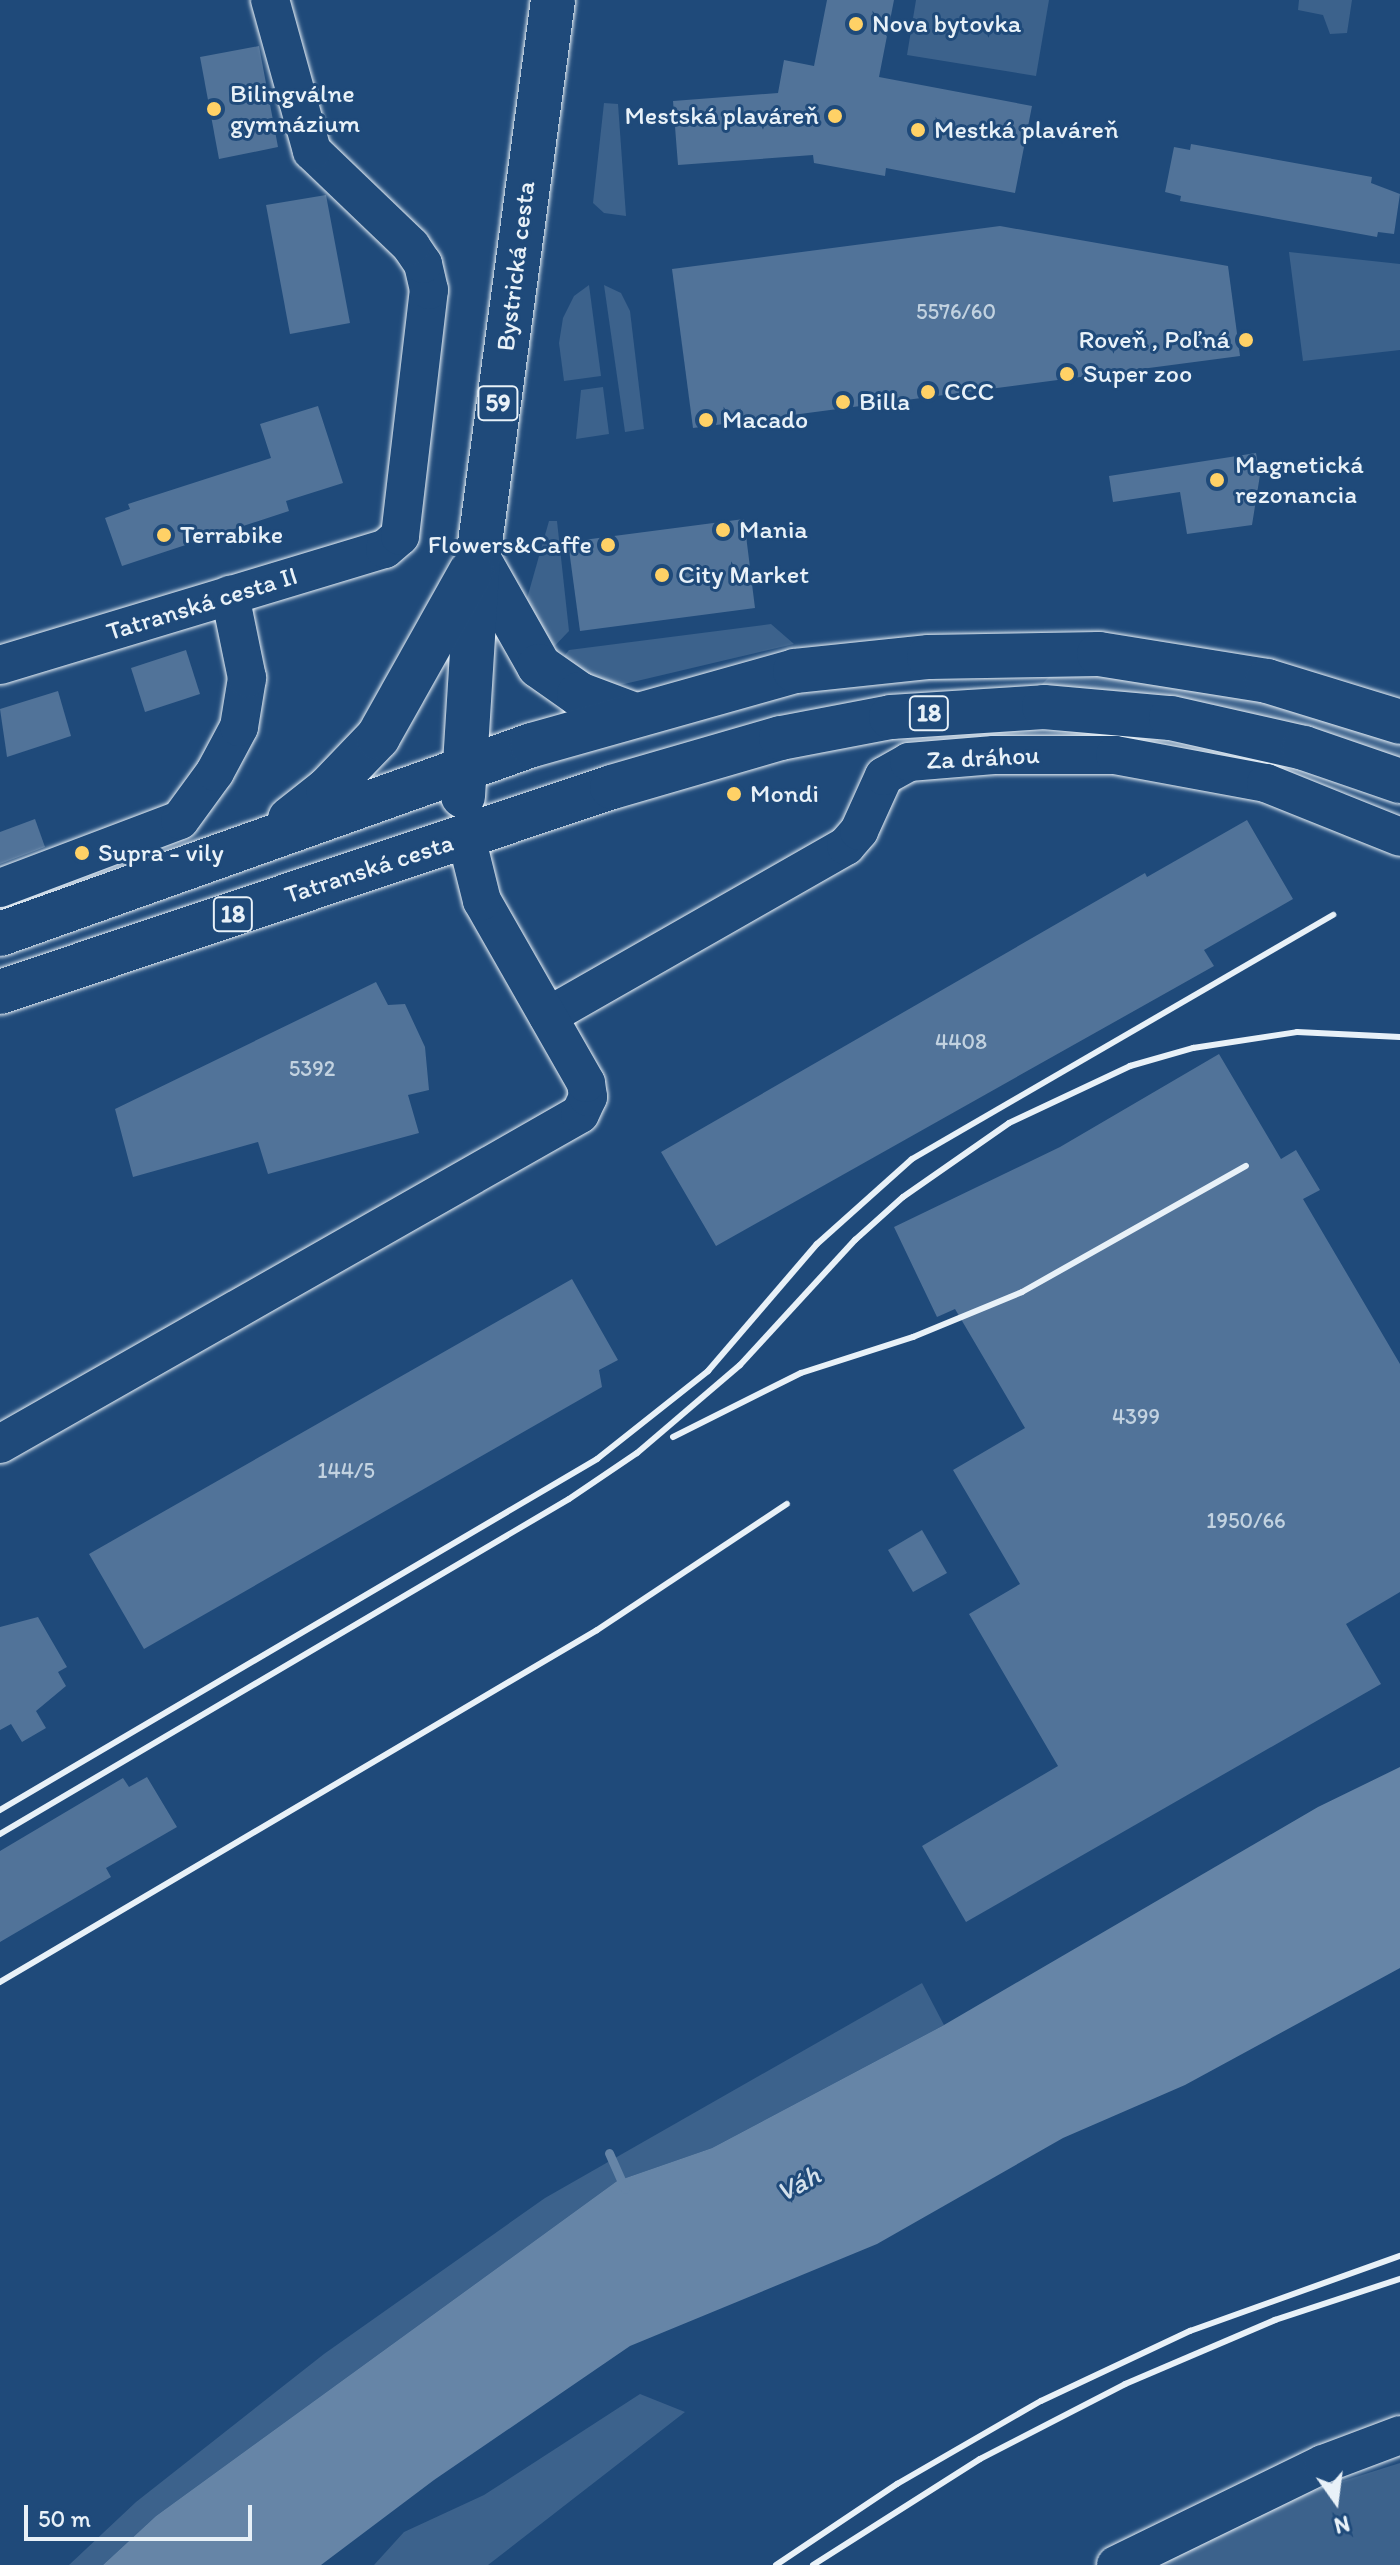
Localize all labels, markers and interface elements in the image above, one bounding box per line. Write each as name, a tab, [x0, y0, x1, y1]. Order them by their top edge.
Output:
place label: Nova bytovka	[872, 8, 1020, 40]
marker: Nova bytovka	[847, 15, 865, 33]
place label: Bilingválne gymnázium	[230, 78, 360, 140]
marker: Bilingválne gymnázium	[205, 100, 223, 118]
place label: Mestská plaváreň	[623, 100, 819, 132]
marker: Mestská plaváreň	[826, 107, 844, 125]
place label: Mestká plaváreň	[934, 114, 1119, 146]
marker: Mestká plaváreň	[909, 121, 927, 139]
street label: Bystrická cesta	[490, 179, 542, 353]
house number: 5576/60	[916, 299, 996, 325]
place label: Roveň , Poľná	[1079, 324, 1230, 356]
marker: Roveň , Poľná	[1237, 331, 1255, 349]
place label: Super zoo	[1083, 358, 1192, 390]
marker: Super zoo	[1058, 365, 1076, 383]
place label: CCC	[944, 376, 994, 408]
road number: 59	[476, 383, 520, 423]
marker: CCC	[919, 383, 937, 401]
place label: Billa	[859, 386, 910, 418]
marker: Billa	[834, 393, 852, 411]
place label: Macado	[722, 404, 808, 436]
marker: Macado	[697, 411, 715, 429]
place label: Magnetická rezonancia	[1235, 449, 1364, 510]
marker: Magnetická rezonancia	[1206, 469, 1228, 491]
place label: Mania	[739, 514, 808, 546]
place label: Terrabike	[180, 519, 283, 551]
marker: Mania	[714, 521, 732, 539]
marker: Terrabike	[155, 526, 173, 544]
place label: Flowers&Caffe	[428, 529, 592, 561]
marker: Flowers&Caffe	[599, 536, 617, 554]
place label: City Market	[678, 559, 809, 591]
street label: Tatranská cesta II	[103, 560, 301, 648]
marker: City Market	[653, 566, 671, 584]
road number: 18	[907, 693, 951, 733]
street label: Za dráhou	[926, 739, 1040, 777]
place label: Mondi	[750, 778, 819, 810]
marker: Mondi	[725, 785, 743, 803]
street label: Tatranská cesta	[281, 827, 457, 911]
place label: Supra - vily	[98, 837, 224, 869]
marker: Supra - vily	[73, 844, 91, 862]
road number: 18	[211, 894, 255, 934]
house number: 4408	[935, 1029, 987, 1055]
house number: 5392	[289, 1056, 335, 1082]
house number: 4399	[1112, 1404, 1160, 1430]
house number: 144/5	[317, 1458, 375, 1484]
house number: 1950/66	[1206, 1508, 1286, 1534]
water label: Váh	[770, 2157, 826, 2209]
north arrow	[1296, 2461, 1376, 2541]
scale bar	[28, 2489, 256, 2539]
text: 50 m	[38, 2504, 91, 2533]
text: N	[1331, 2510, 1352, 2540]

